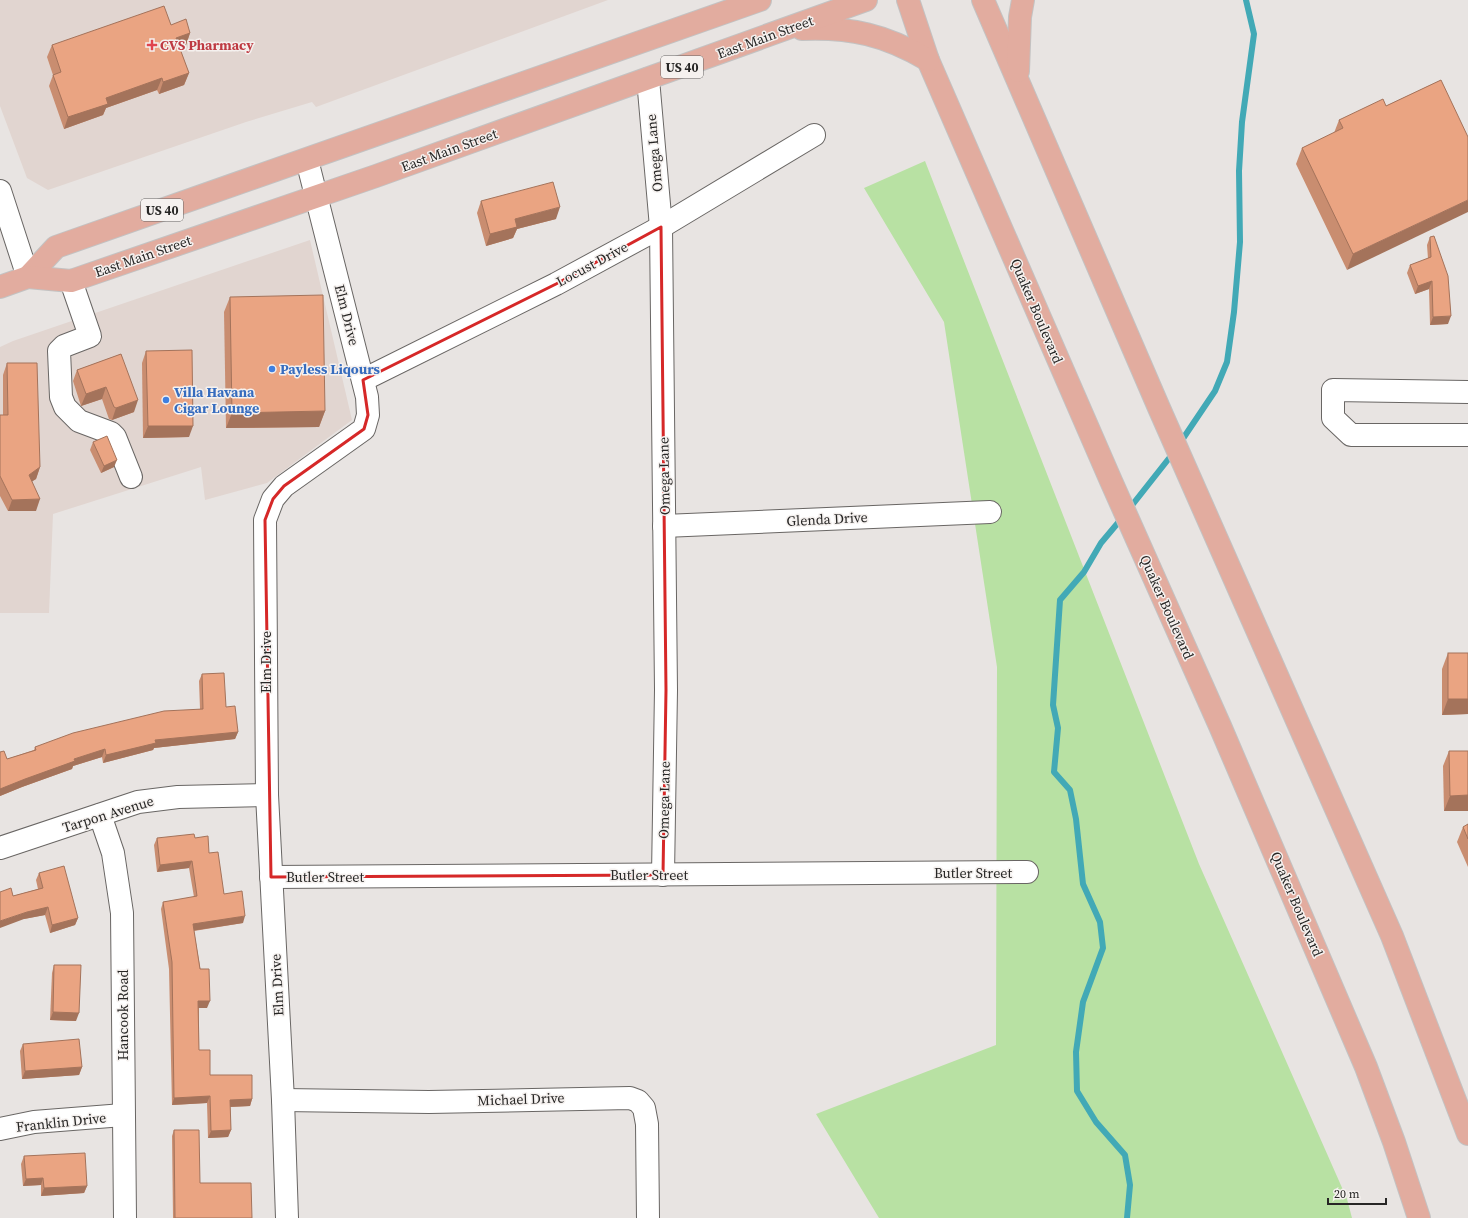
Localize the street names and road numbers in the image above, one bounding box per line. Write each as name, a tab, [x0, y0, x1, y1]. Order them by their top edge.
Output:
street label: East Main Street	[714, 10, 816, 64]
road number: US 40	[661, 56, 703, 78]
street label: Omega Lane	[641, 113, 667, 193]
street label: East Main Street	[398, 123, 500, 177]
road number: US 40	[141, 199, 183, 221]
street label: East Main Street	[92, 230, 194, 282]
street label: Locust Drive	[553, 237, 631, 291]
street label: Quaker Boulevard	[1006, 255, 1068, 367]
street label: Elm Drive	[330, 282, 364, 348]
street label: Omega Lane	[653, 437, 675, 515]
street label: Glenda Drive	[786, 507, 868, 531]
street label: Quaker Boulevard	[1135, 552, 1199, 662]
street label: Elm Drive	[256, 631, 276, 693]
street label: Omega Lane	[653, 761, 675, 839]
street label: Tarpon Avenue	[60, 791, 156, 837]
street label: Quaker Boulevard	[1266, 848, 1328, 960]
street label: Butler Street	[934, 863, 1012, 883]
street label: Butler Street	[610, 865, 688, 885]
street label: Butler Street	[286, 867, 364, 887]
street label: Elm Drive	[265, 953, 289, 1017]
street label: Hancook Road	[113, 969, 133, 1061]
street label: Michael Drive	[477, 1087, 565, 1111]
street label: Franklin Drive	[15, 1107, 107, 1137]

